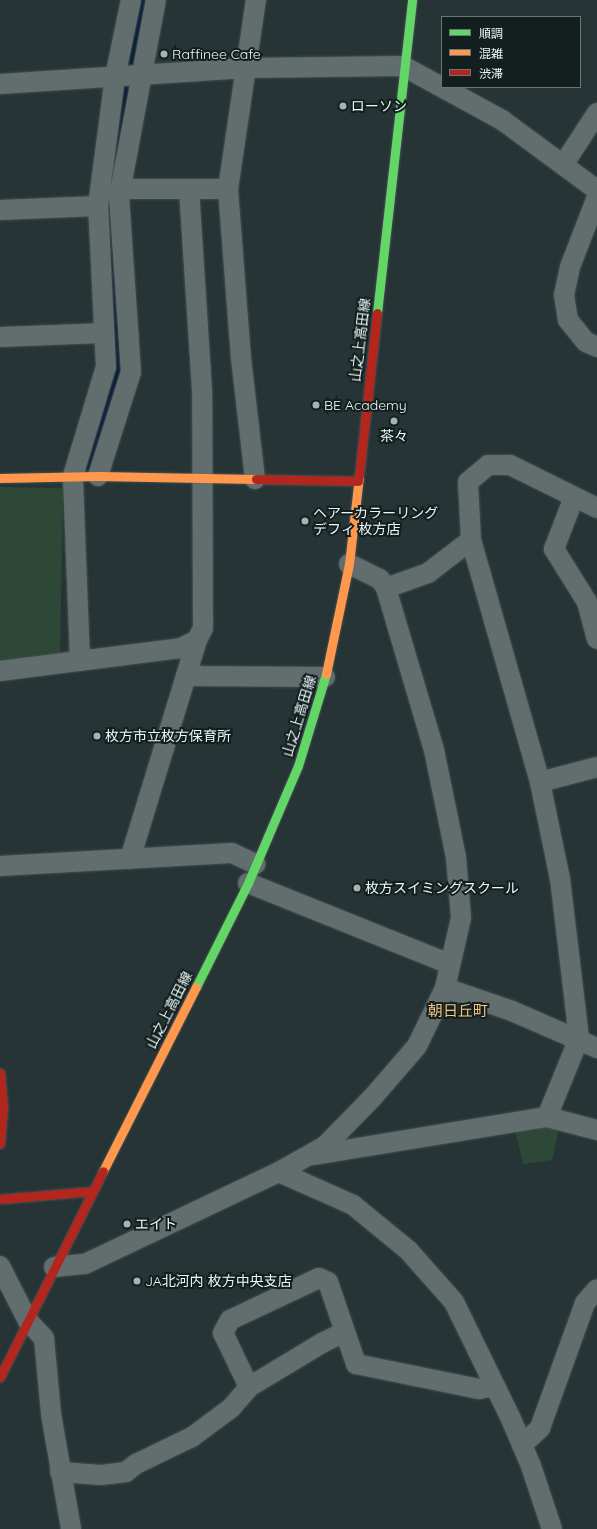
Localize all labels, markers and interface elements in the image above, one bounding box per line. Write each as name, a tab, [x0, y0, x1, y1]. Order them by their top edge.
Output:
legend	[441, 16, 581, 88]
text: 順調	[479, 26, 503, 41]
place label: Raffinee Cafe	[172, 46, 261, 62]
text: 混雑	[479, 46, 503, 61]
marker: Raffinee Cafe	[159, 49, 169, 59]
text: 渋滞	[479, 66, 503, 81]
place label: ローソン	[351, 98, 407, 114]
marker: ローソン	[338, 101, 348, 111]
street label: 山之上高田線	[347, 297, 373, 383]
place label: BE Academy	[324, 397, 407, 413]
marker: BE Academy	[311, 400, 321, 410]
marker: 茶々	[389, 416, 399, 426]
place label: 茶々	[380, 428, 408, 444]
place label: ヘアーカラーリング デフィ 枚方店	[313, 505, 438, 538]
marker: ヘアーカラーリング デフィ 枚方店	[300, 516, 310, 526]
street label: 山之上高田線	[279, 673, 319, 759]
place label: 枚方市立枚方保育所	[105, 728, 231, 744]
marker: 枚方市立枚方保育所	[92, 731, 102, 741]
place label: 枚方スイミングスクール	[365, 880, 519, 896]
marker: 枚方スイミングスクール	[352, 883, 362, 893]
street label: 山之上高田線	[142, 969, 196, 1051]
district label: 朝日丘町	[428, 1002, 488, 1020]
place label: エイト	[135, 1216, 177, 1232]
marker: エイト	[122, 1219, 132, 1229]
place label: JA北河内 枚方中央支店	[145, 1273, 292, 1289]
marker: JA北河内 枚方中央支店	[132, 1276, 142, 1286]

